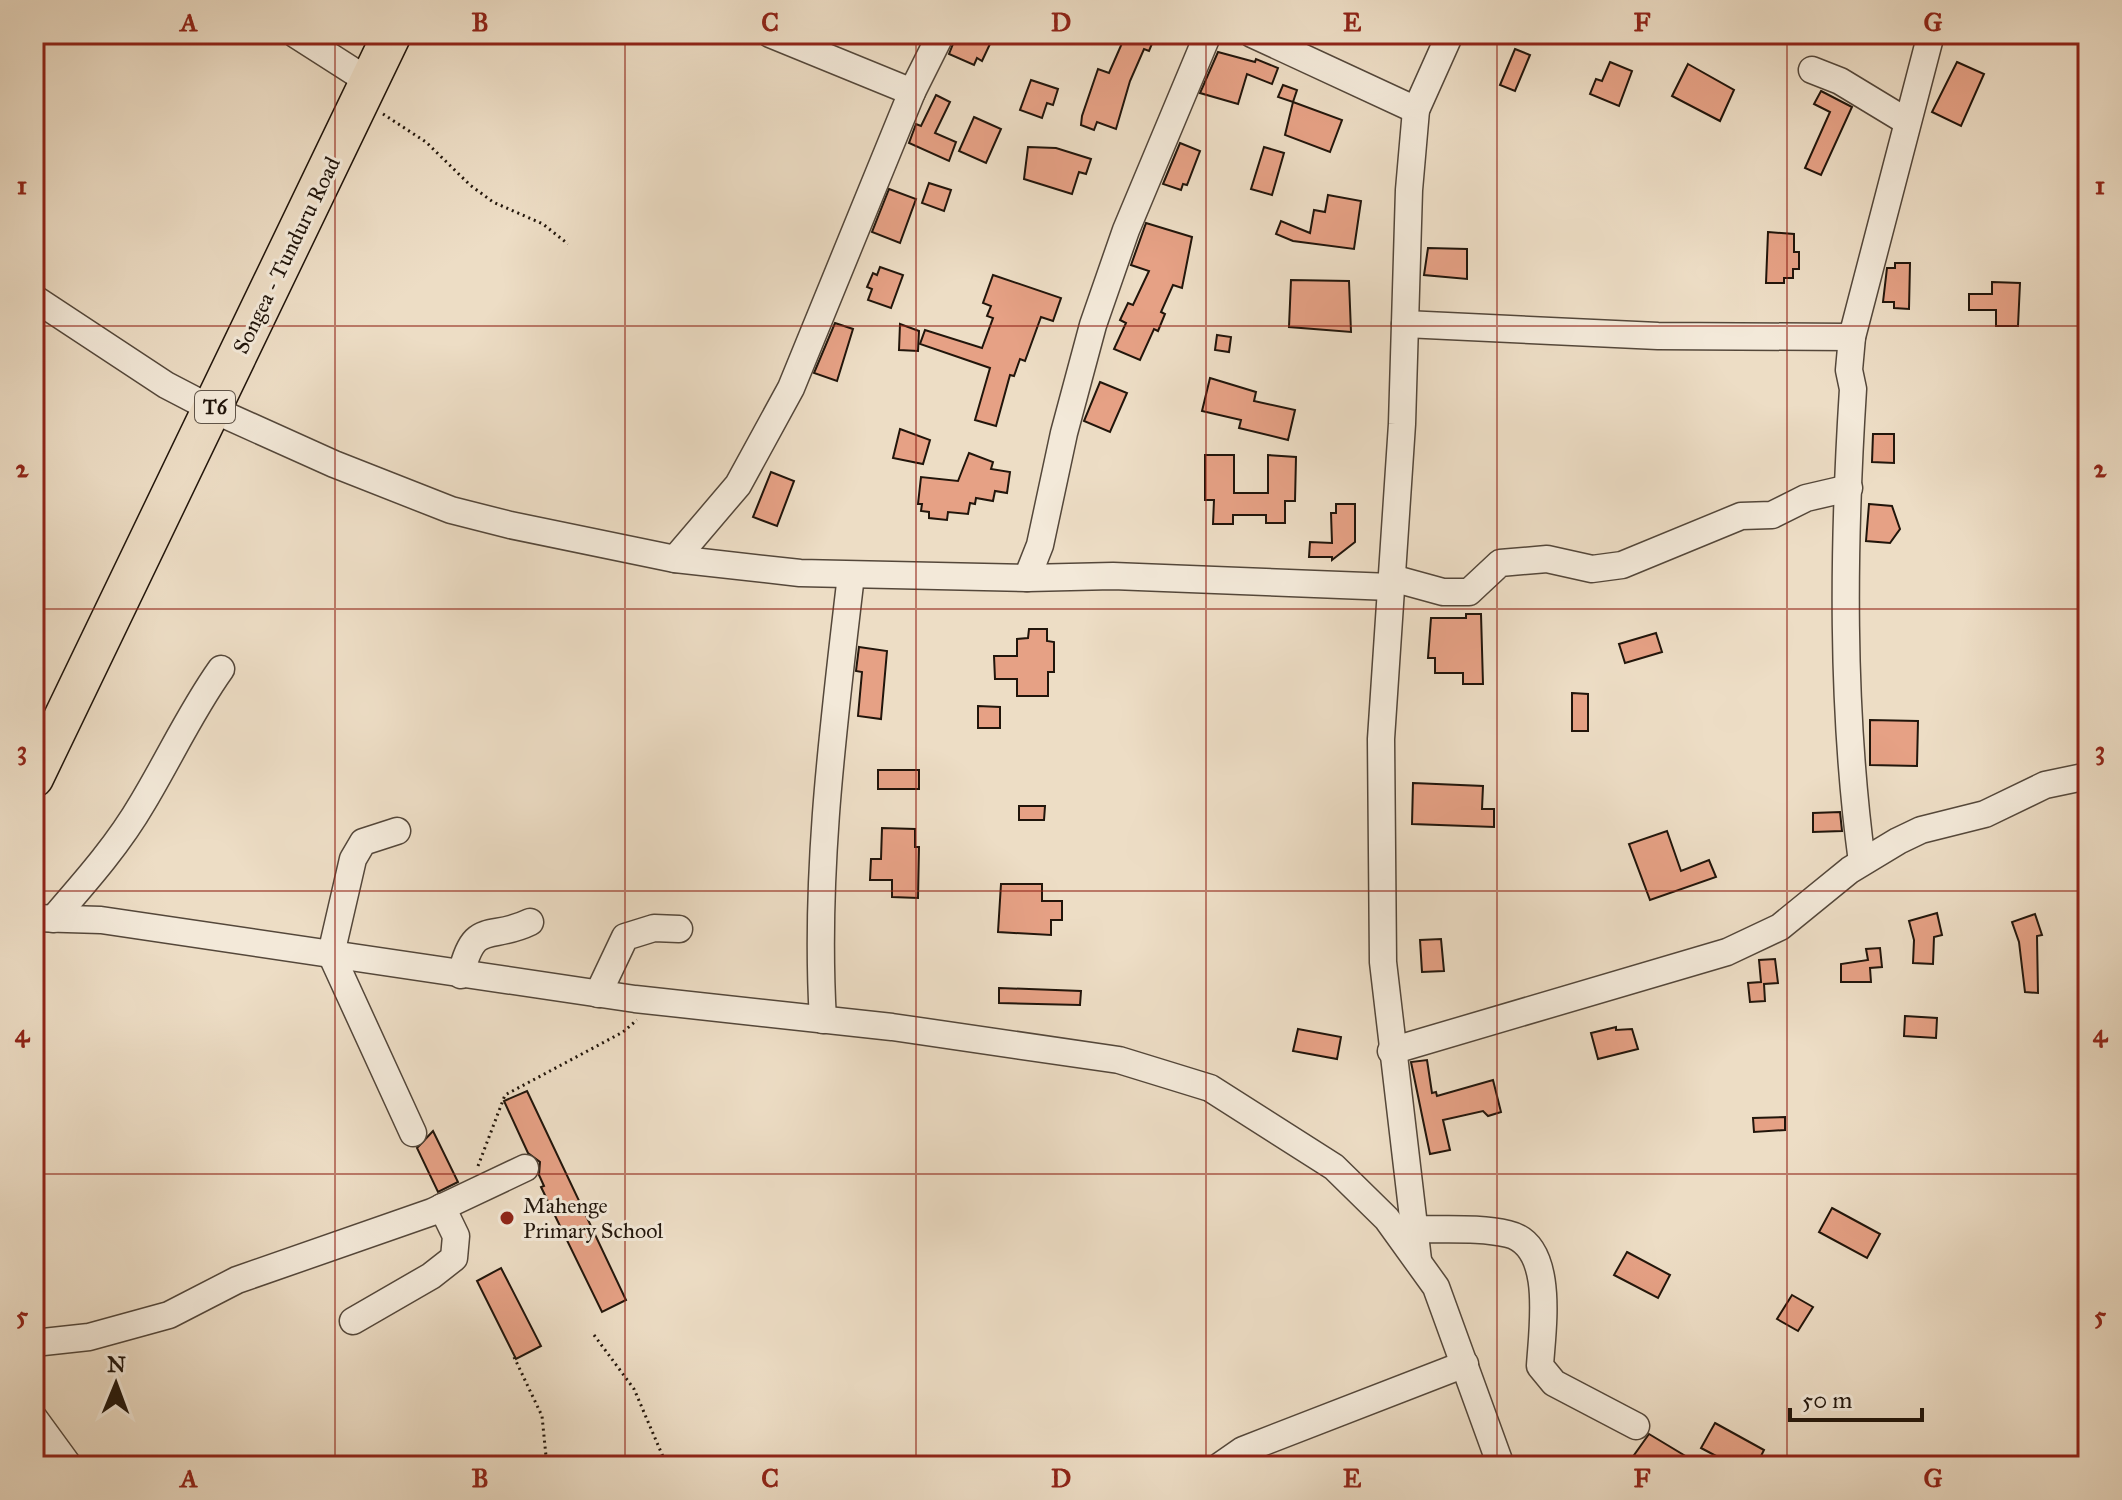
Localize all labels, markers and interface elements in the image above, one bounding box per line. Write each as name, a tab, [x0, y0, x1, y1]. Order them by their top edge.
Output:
text: A	[178, 6, 198, 38]
text: B	[471, 6, 489, 38]
text: C	[761, 6, 779, 38]
text: D	[1051, 6, 1071, 38]
text: E	[1343, 6, 1362, 38]
text: F	[1634, 6, 1651, 38]
text: G	[1923, 6, 1943, 38]
street label: Songea - Tunduru Road	[227, 152, 346, 358]
text: 1	[17, 169, 27, 201]
text: 1	[2095, 169, 2105, 201]
road number: T6	[195, 391, 235, 423]
text: 2	[16, 452, 30, 484]
text: 2	[2094, 452, 2108, 484]
text: 3	[17, 734, 27, 766]
text: 3	[2095, 734, 2105, 766]
text: 4	[15, 1017, 31, 1049]
text: 4	[2093, 1017, 2109, 1049]
place label: Mahenge Primary School	[523, 1192, 663, 1244]
marker: Mahenge Primary School	[498, 1209, 516, 1227]
text: 5	[16, 1299, 29, 1331]
text: 5	[2094, 1299, 2107, 1331]
north arrow	[76, 1344, 156, 1424]
text: N	[107, 1351, 126, 1378]
scale bar	[1790, 1372, 1922, 1422]
text: 50 m	[1802, 1385, 1852, 1415]
text: A	[178, 1462, 198, 1494]
text: B	[471, 1462, 489, 1494]
text: C	[761, 1462, 779, 1494]
text: D	[1051, 1462, 1071, 1494]
text: E	[1343, 1462, 1362, 1494]
text: F	[1634, 1462, 1651, 1494]
text: G	[1923, 1462, 1943, 1494]

